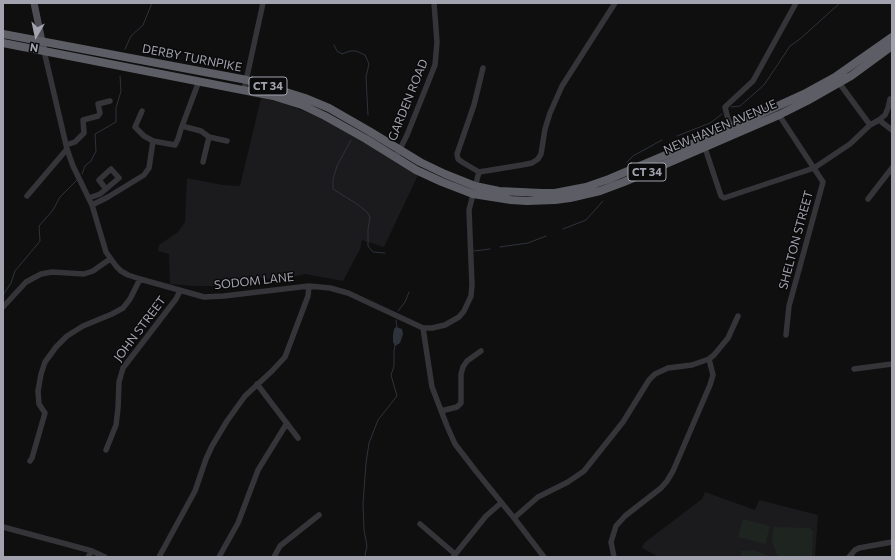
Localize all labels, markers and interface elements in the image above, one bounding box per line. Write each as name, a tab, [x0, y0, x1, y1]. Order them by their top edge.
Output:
north arrow	[16, 16, 56, 56]
text: N	[29, 41, 39, 55]
street label: DERBY TURNPIKE	[141, 41, 243, 75]
street label: GARDEN ROAD	[385, 57, 431, 143]
road number: CT 34	[249, 77, 287, 95]
street label: NEW HAVEN AVENUE	[661, 97, 779, 157]
road number: CT 34	[628, 163, 666, 181]
street label: SHELTON STREET	[776, 189, 816, 291]
street label: SODOM LANE	[213, 270, 295, 292]
street label: JOHN STREET	[111, 293, 169, 365]

